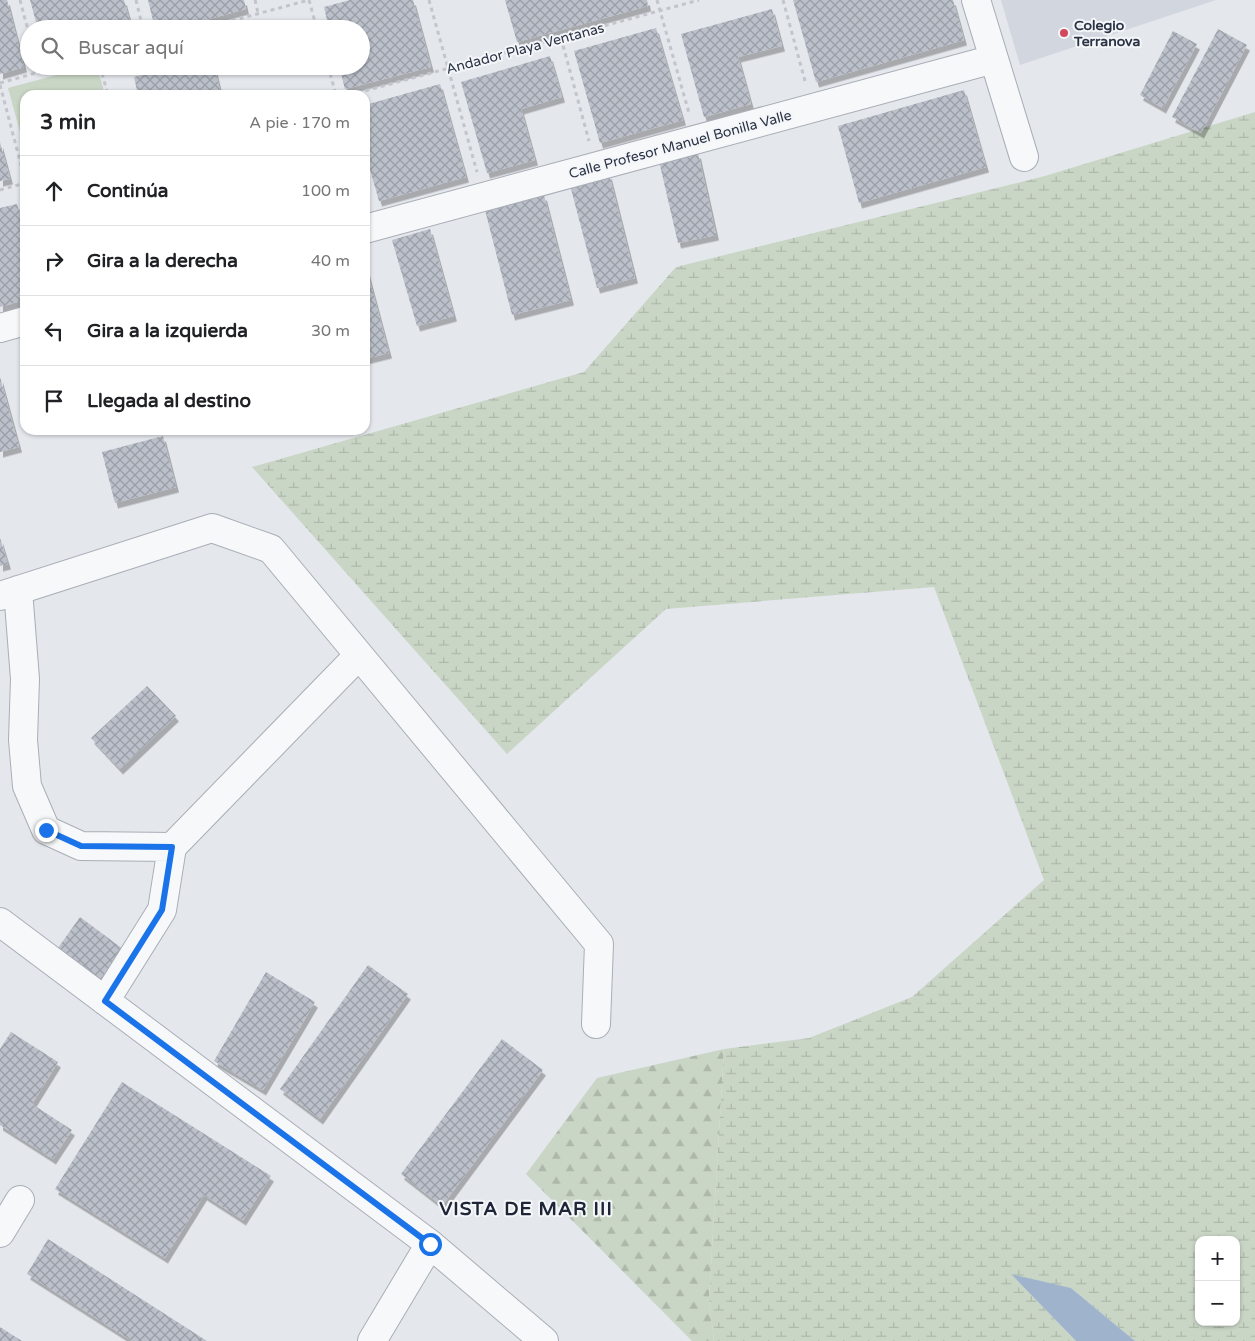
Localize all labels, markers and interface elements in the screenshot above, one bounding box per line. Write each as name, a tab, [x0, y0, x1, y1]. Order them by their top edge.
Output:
place label: Colegio Terranova	[1073, 17, 1140, 50]
street label: Andador Playa Ventanas	[444, 19, 606, 78]
search box	[20, 20, 370, 75]
marker: Colegio Terranova	[1058, 27, 1070, 39]
icon: search	[38, 34, 66, 62]
text: Buscar aquí	[78, 37, 184, 59]
street label: Calle Profesor Manuel Bonilla Valle	[567, 107, 793, 182]
text: 3 min	[40, 110, 96, 135]
text: A pie · 170 m	[249, 113, 350, 133]
icon: ahead	[40, 177, 68, 205]
text: Continúa	[87, 180, 169, 202]
text: 100 m	[301, 181, 350, 201]
icon: right	[40, 247, 68, 275]
text: Gira a la derecha	[87, 250, 238, 272]
text: 40 m	[311, 251, 350, 271]
icon: left	[40, 317, 68, 345]
text: Gira a la izquierda	[87, 320, 248, 342]
text: 30 m	[311, 321, 350, 341]
icon: arrive	[40, 387, 68, 415]
text: Llegada al destino	[87, 390, 251, 412]
route end	[35, 819, 58, 842]
district label: VISTA DE MAR III	[439, 1198, 613, 1220]
route start	[419, 1233, 442, 1256]
map controls	[1195, 1236, 1240, 1326]
button: +	[1195, 1236, 1240, 1281]
button: −	[1195, 1281, 1240, 1326]

